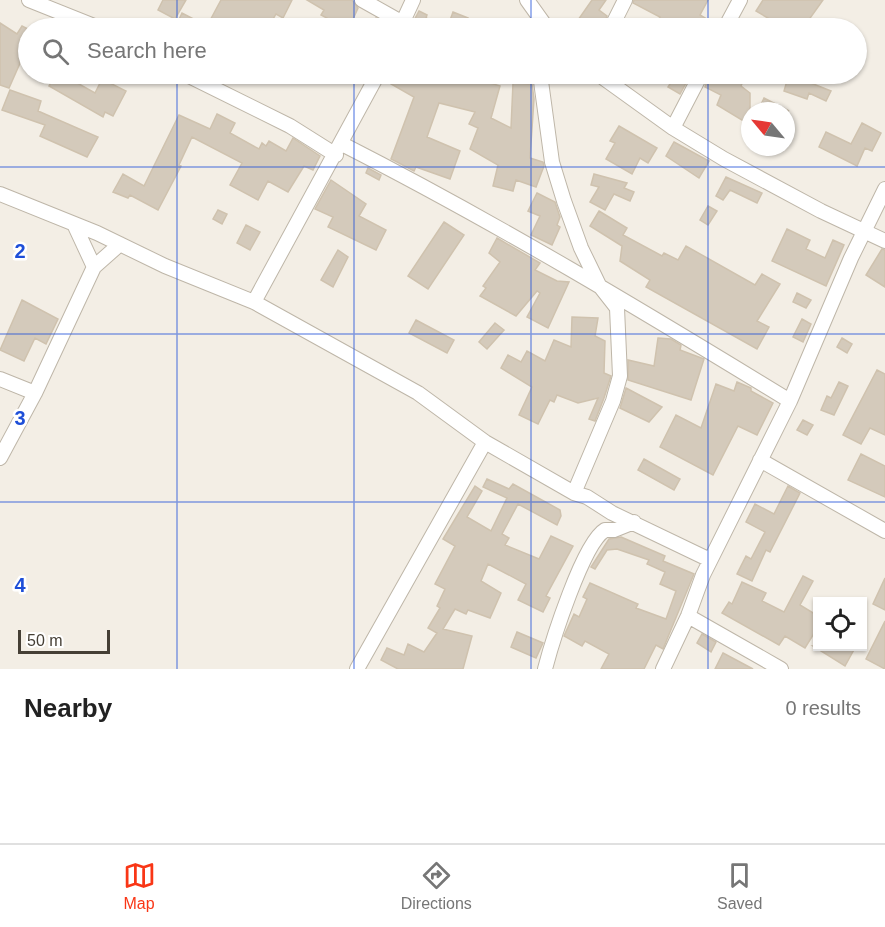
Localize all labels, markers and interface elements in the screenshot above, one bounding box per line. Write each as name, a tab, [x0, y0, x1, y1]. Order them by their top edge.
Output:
search box	[18, 18, 867, 84]
icon: search	[39, 35, 72, 68]
text: Search here	[87, 38, 207, 63]
north arrow	[741, 102, 795, 156]
text: 2	[14, 240, 26, 262]
text: 3	[14, 407, 26, 429]
text: 4	[14, 574, 26, 596]
map controls	[813, 597, 867, 651]
button: locate	[813, 597, 867, 651]
scale bar	[18, 627, 110, 654]
text: 50 m	[27, 632, 63, 649]
text: Nearby	[24, 693, 112, 723]
text: 0 results	[785, 697, 861, 719]
tab: Map	[123, 859, 156, 913]
tab: Directions	[401, 859, 472, 913]
tab: Saved	[717, 859, 762, 913]

